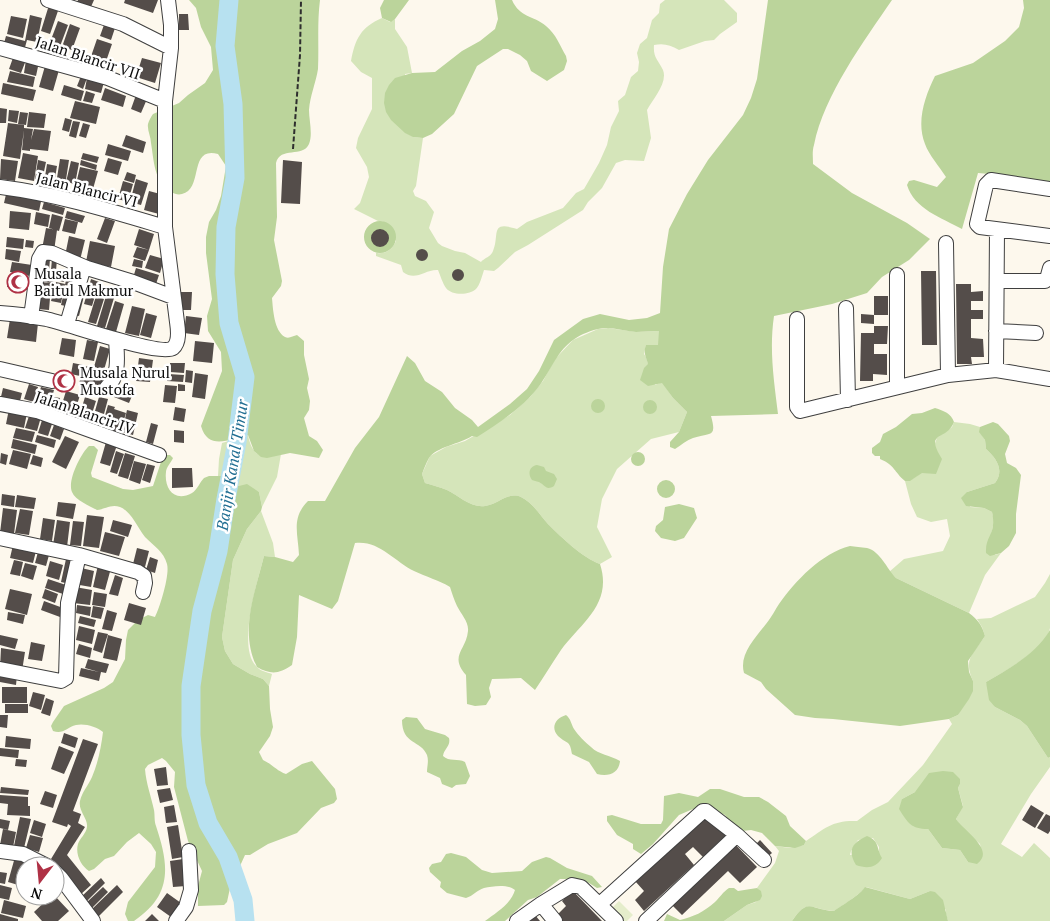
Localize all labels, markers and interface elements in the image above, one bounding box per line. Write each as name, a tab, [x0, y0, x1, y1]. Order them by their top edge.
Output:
street label: Jalan Blancir VII	[33, 31, 143, 83]
street label: Jalan Blancir VI	[34, 167, 140, 211]
place label: Musala Baitul Makmur	[34, 263, 134, 300]
mosque icon: Musala Baitul Makmur	[6, 270, 30, 294]
place label: Musala Nurul Mustofa	[80, 362, 170, 399]
mosque icon: Musala Nurul Mustofa	[52, 369, 76, 393]
street label: Jalan Blancir IV	[33, 386, 138, 439]
water label: Banjir Kanal Timur	[211, 397, 253, 533]
north arrow	[15, 856, 65, 906]
text: N	[28, 883, 44, 905]

